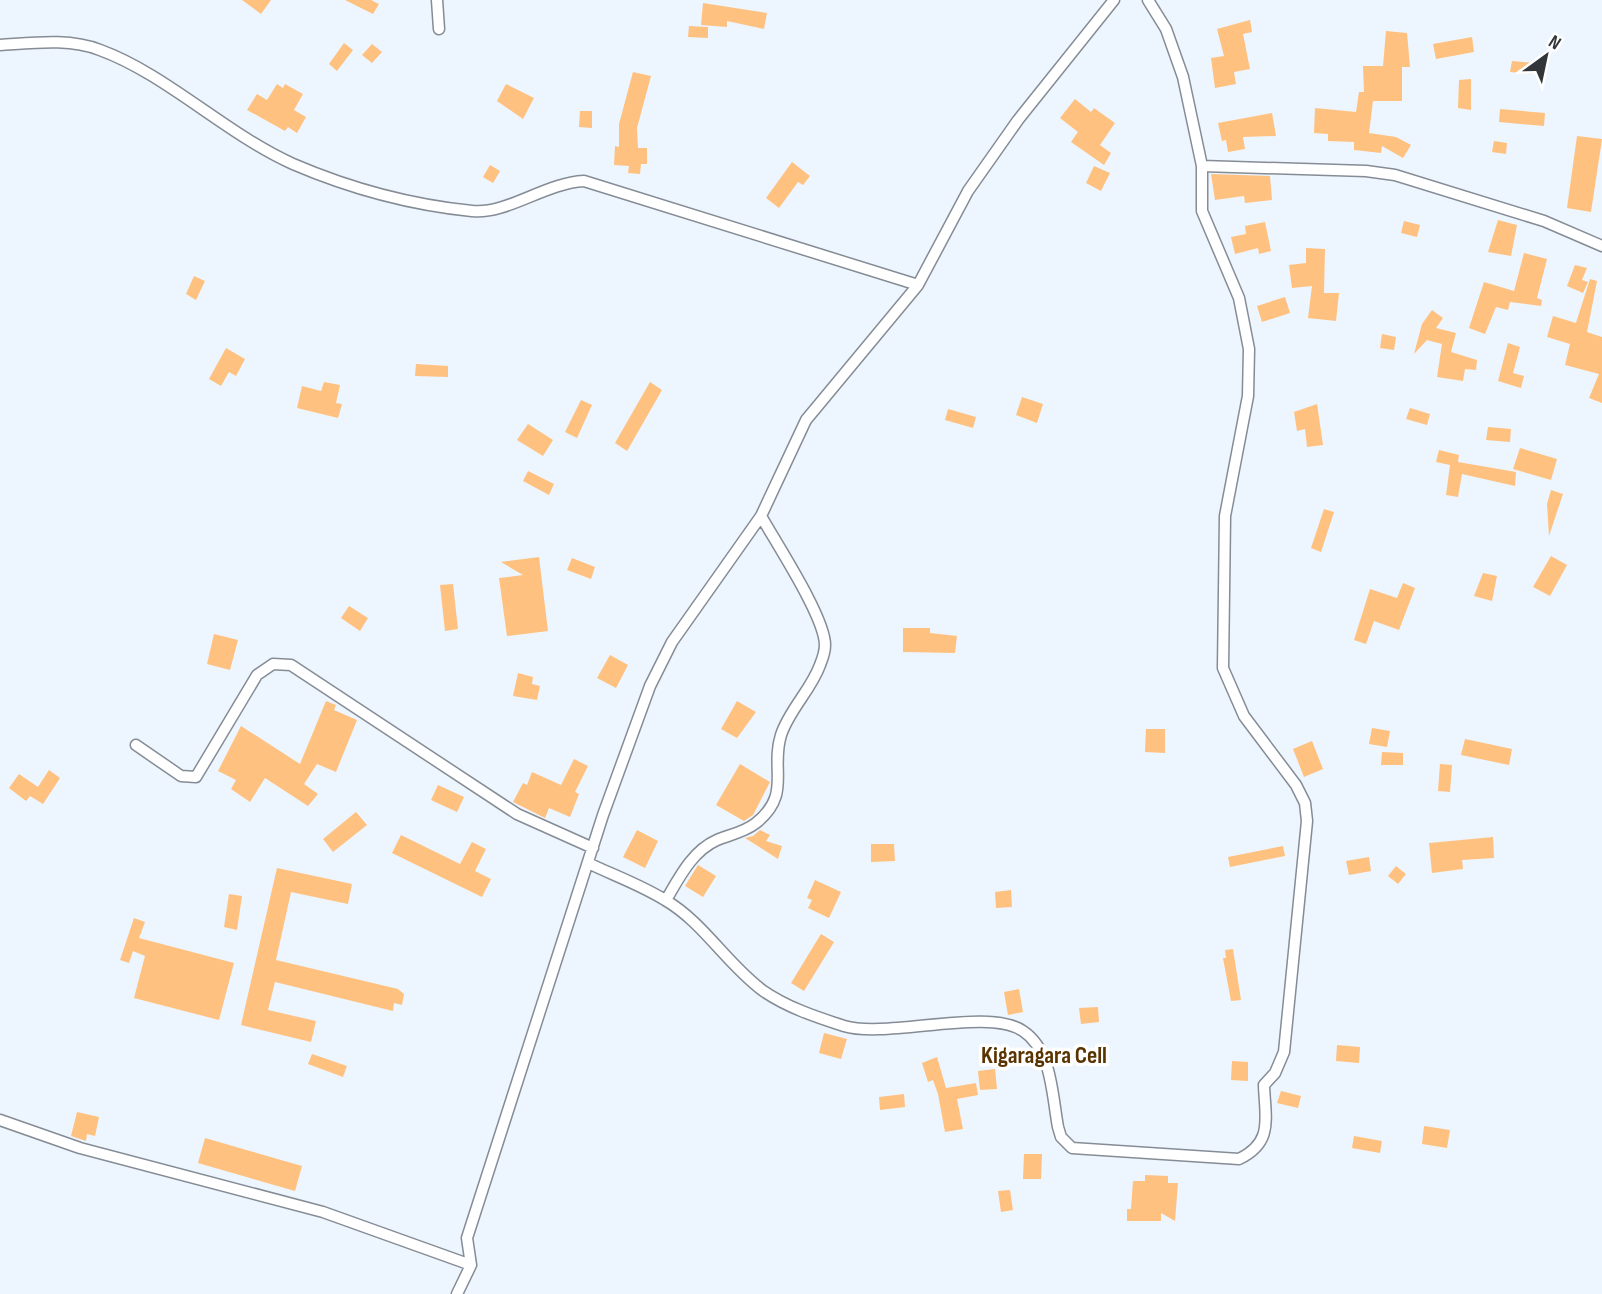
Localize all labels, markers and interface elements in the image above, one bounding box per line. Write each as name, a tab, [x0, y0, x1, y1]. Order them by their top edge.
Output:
north arrow	[1511, 21, 1581, 91]
text: N	[1544, 31, 1565, 55]
district label: Kigaragara Cell	[981, 1041, 1107, 1070]

